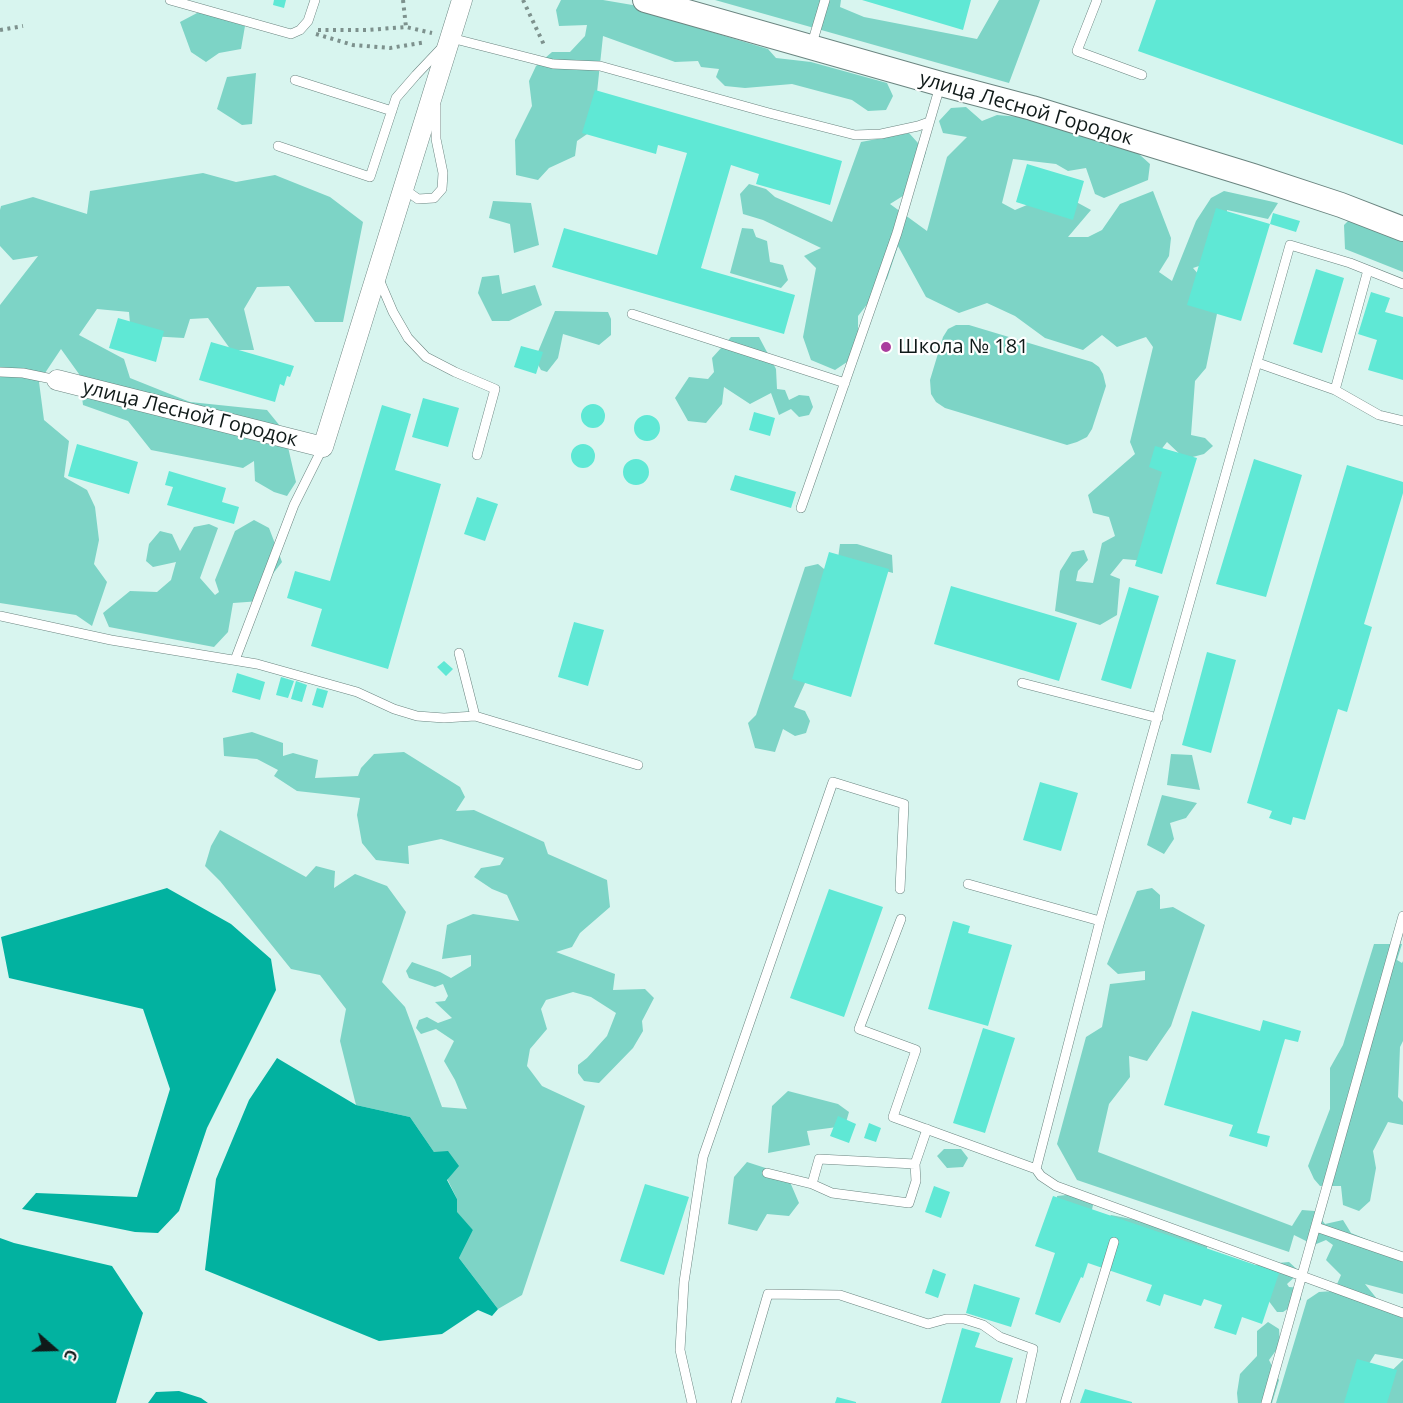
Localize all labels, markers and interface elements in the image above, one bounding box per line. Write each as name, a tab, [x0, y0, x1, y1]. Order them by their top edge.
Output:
street label: улица Лесной Городок	[916, 67, 1136, 151]
place label: Школа № 181	[898, 335, 1029, 359]
marker: Школа № 181	[879, 340, 893, 354]
street label: улица Лесной Городок	[80, 376, 300, 452]
north arrow	[24, 1319, 84, 1379]
text: С	[59, 1347, 83, 1364]

